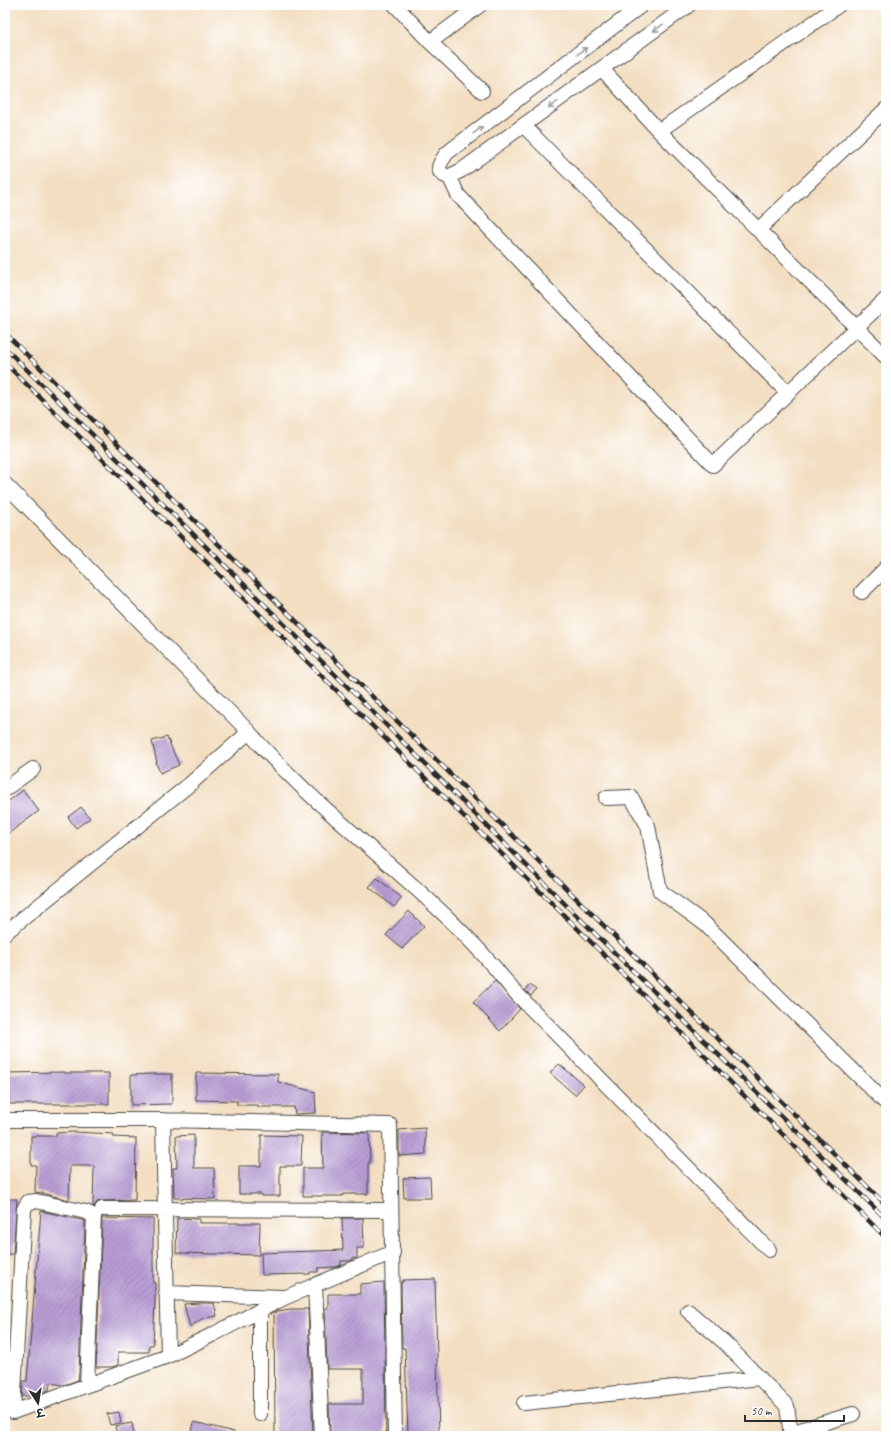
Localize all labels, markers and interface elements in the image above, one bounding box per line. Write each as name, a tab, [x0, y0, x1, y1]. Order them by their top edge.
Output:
one-way arrow	[652, 24, 663, 32]
one-way arrow	[576, 47, 587, 55]
one-way arrow	[547, 101, 558, 109]
one-way arrow	[473, 125, 484, 134]
north arrow	[18, 1383, 58, 1423]
scale bar	[745, 1397, 844, 1423]
text: 50 m	[751, 1403, 773, 1419]
text: उ	[33, 1405, 46, 1421]

